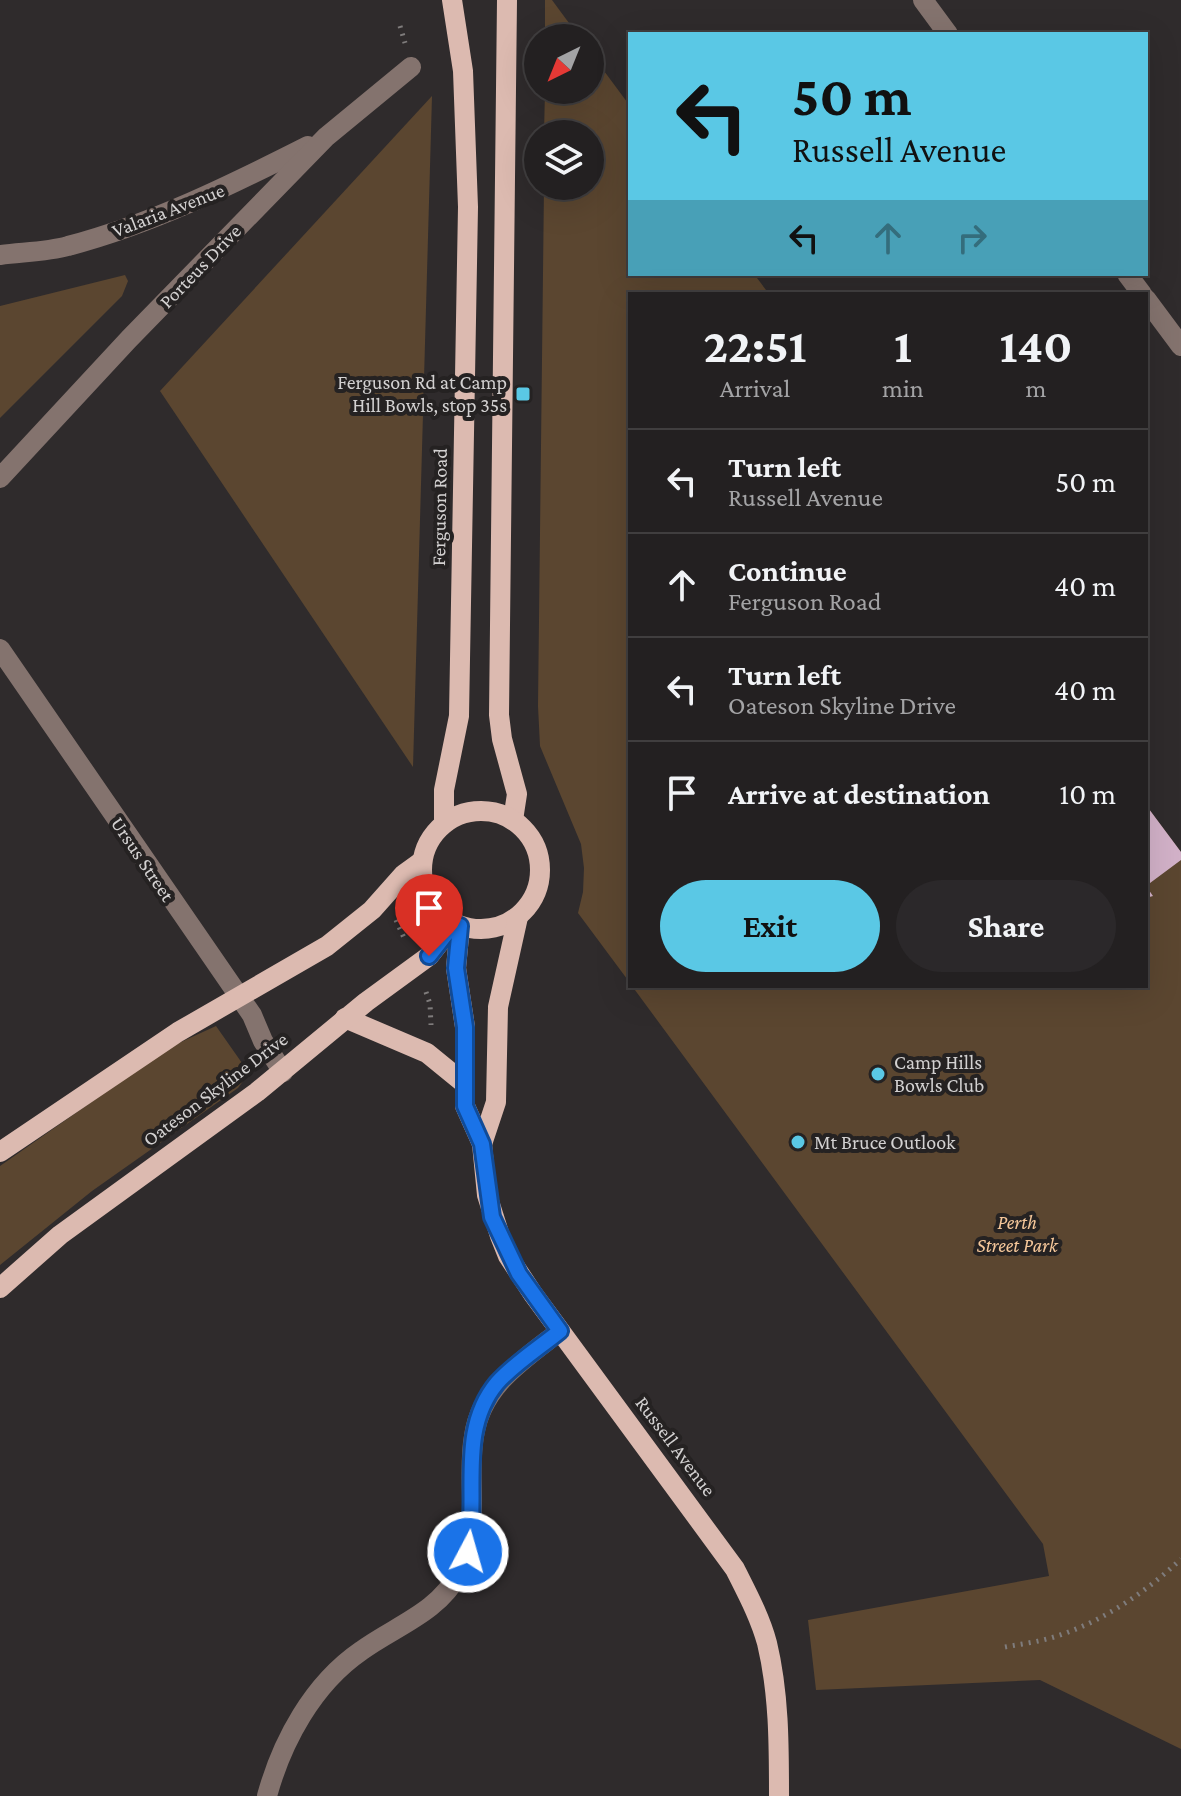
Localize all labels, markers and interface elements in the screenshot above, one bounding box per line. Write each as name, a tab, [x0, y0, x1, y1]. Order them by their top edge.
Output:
north arrow	[524, 24, 604, 104]
map controls	[524, 24, 604, 200]
icon: left	[660, 64, 764, 168]
text: 50 m	[792, 65, 912, 127]
button: layers	[524, 120, 604, 200]
text: Russell Avenue	[792, 130, 1006, 170]
street label: Valaria Avenue	[109, 178, 227, 242]
icon: left	[782, 216, 826, 260]
icon: ahead	[866, 216, 910, 260]
icon: right	[950, 216, 994, 260]
street label: Porteus Drive	[155, 219, 245, 312]
text: 22:51	[704, 319, 806, 372]
text: 1	[894, 319, 912, 372]
text: 140	[999, 319, 1072, 372]
place label: Ferguson Rd at Camp Hill Bowls, stop 35s	[337, 371, 507, 417]
text: Arrival	[720, 374, 790, 403]
text: min	[882, 374, 924, 403]
text: m	[1025, 374, 1046, 403]
marker: Ferguson Rd at Camp Hill Bowls, stop 35s	[514, 385, 532, 403]
street label: Ferguson Road	[427, 447, 452, 566]
text: Turn left	[728, 450, 841, 483]
icon: left	[660, 459, 704, 503]
text: 50 m	[1055, 465, 1116, 498]
text: Russell Avenue	[728, 483, 883, 512]
text: Continue	[728, 554, 847, 587]
icon: ahead	[660, 563, 704, 607]
text: 40 m	[1054, 569, 1116, 602]
text: Ferguson Road	[728, 587, 881, 616]
text: Turn left	[728, 658, 841, 691]
icon: left	[660, 667, 704, 711]
text: 40 m	[1054, 673, 1116, 706]
text: Oateson Skyline Drive	[728, 691, 956, 720]
icon: arrive	[660, 771, 704, 815]
text: Arrive at destination	[728, 777, 990, 810]
text: 10 m	[1059, 777, 1116, 810]
street label: Ursus Street	[107, 813, 179, 906]
pin	[395, 874, 463, 956]
button: Exit	[660, 880, 880, 972]
button: Share	[896, 880, 1116, 972]
icon: arrive	[407, 886, 451, 930]
street label: Oateson Skyline Drive	[138, 1027, 292, 1151]
place label: Camp Hills Bowls Club	[894, 1051, 984, 1096]
marker: Camp Hills Bowls Club	[869, 1065, 887, 1083]
place label: Mt Bruce Outlook	[814, 1131, 956, 1153]
marker: Mt Bruce Outlook	[789, 1133, 807, 1151]
park label: Perth Street Park	[976, 1211, 1059, 1256]
street label: Russell Avenue	[631, 1392, 721, 1500]
position arrow	[426, 1510, 510, 1594]

